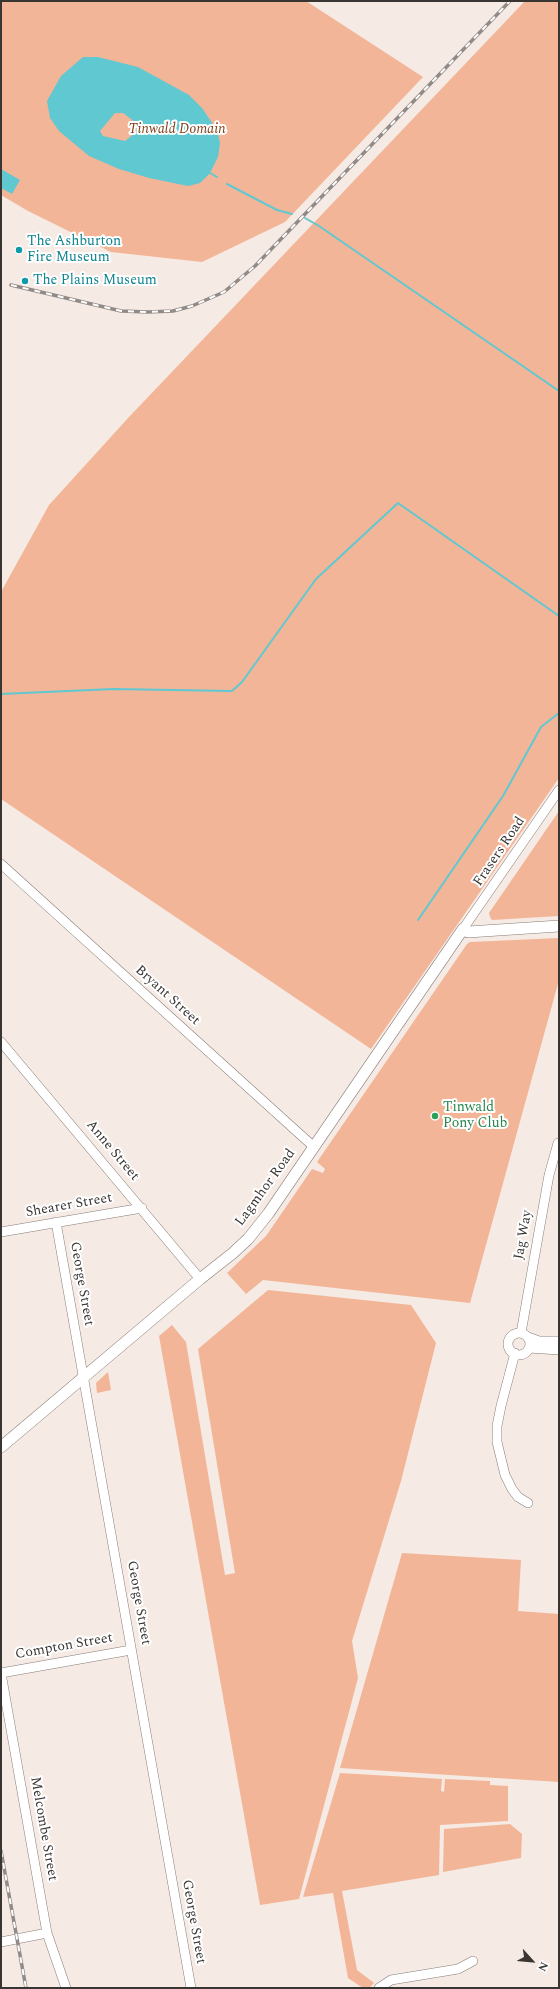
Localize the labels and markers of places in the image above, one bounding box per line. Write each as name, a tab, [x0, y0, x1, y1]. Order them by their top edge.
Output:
place label: The Ashburton Fire Museum	[27, 234, 121, 266]
marker: The Ashburton Fire Museum	[14, 245, 24, 255]
place label: The Plains Museum	[33, 273, 157, 289]
marker: The Plains Museum	[20, 276, 30, 286]
place label: Tinwald Pony Club	[443, 1100, 507, 1132]
marker: Tinwald Pony Club	[430, 1111, 440, 1121]

